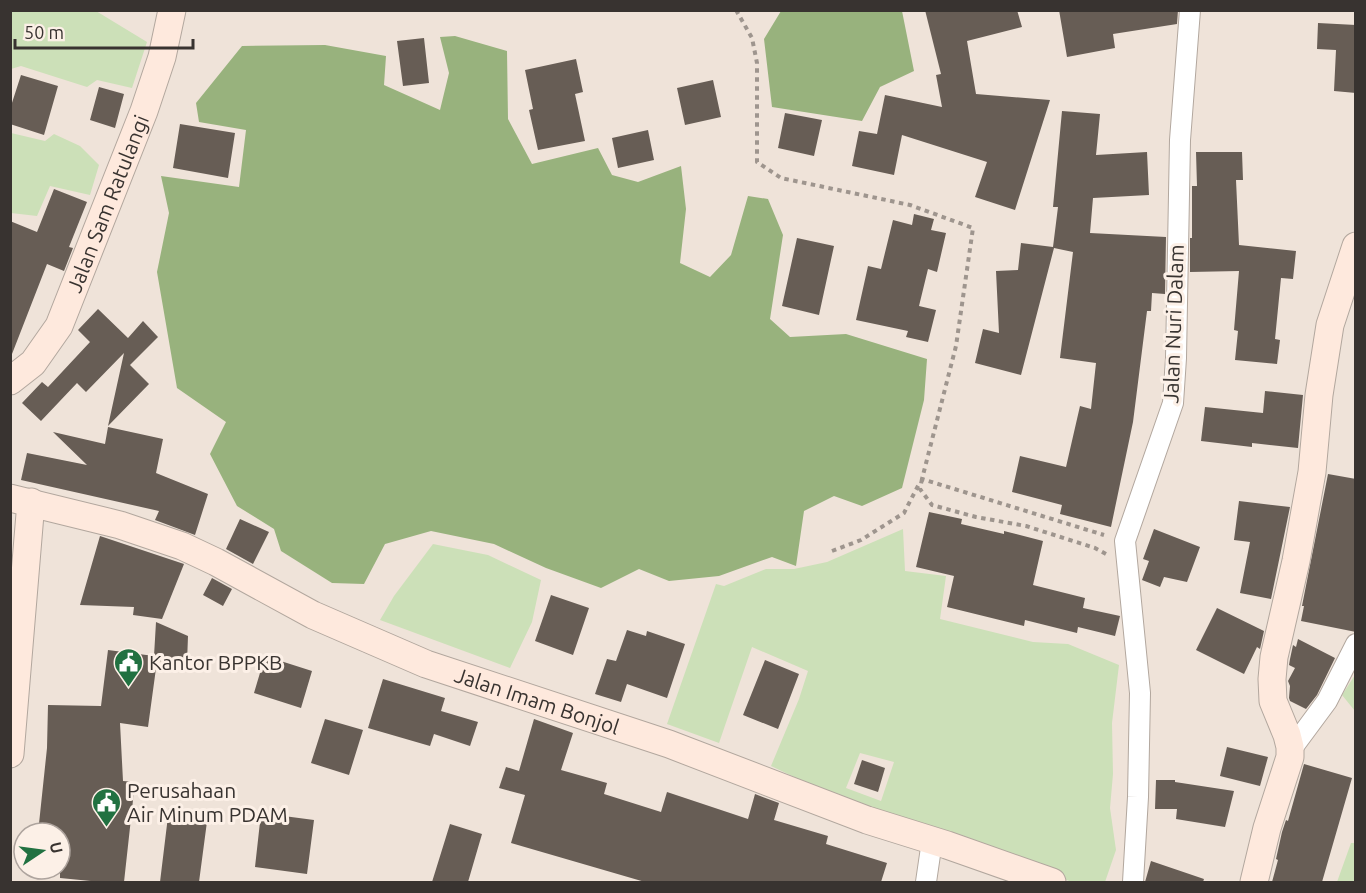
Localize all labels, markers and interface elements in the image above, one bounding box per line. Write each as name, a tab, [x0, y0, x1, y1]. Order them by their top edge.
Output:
scale bar	[15, 12, 194, 50]
text: 50 m	[24, 22, 64, 42]
street label: Jalan Sam Ratulangi	[62, 111, 153, 296]
street label: Jalan Nuri Dalam	[1158, 244, 1188, 404]
public building icon: Kantor BPPKB	[112, 646, 144, 688]
place label: Kantor BPPKB	[149, 650, 282, 674]
street label: Jalan Imam Bonjol	[452, 662, 623, 739]
place label: Perusahaan Air Minum PDAM	[127, 778, 288, 826]
public building icon: Perusahaan Air Minum PDAM	[90, 786, 122, 828]
north arrow	[12, 821, 72, 881]
text: U	[47, 840, 67, 855]

